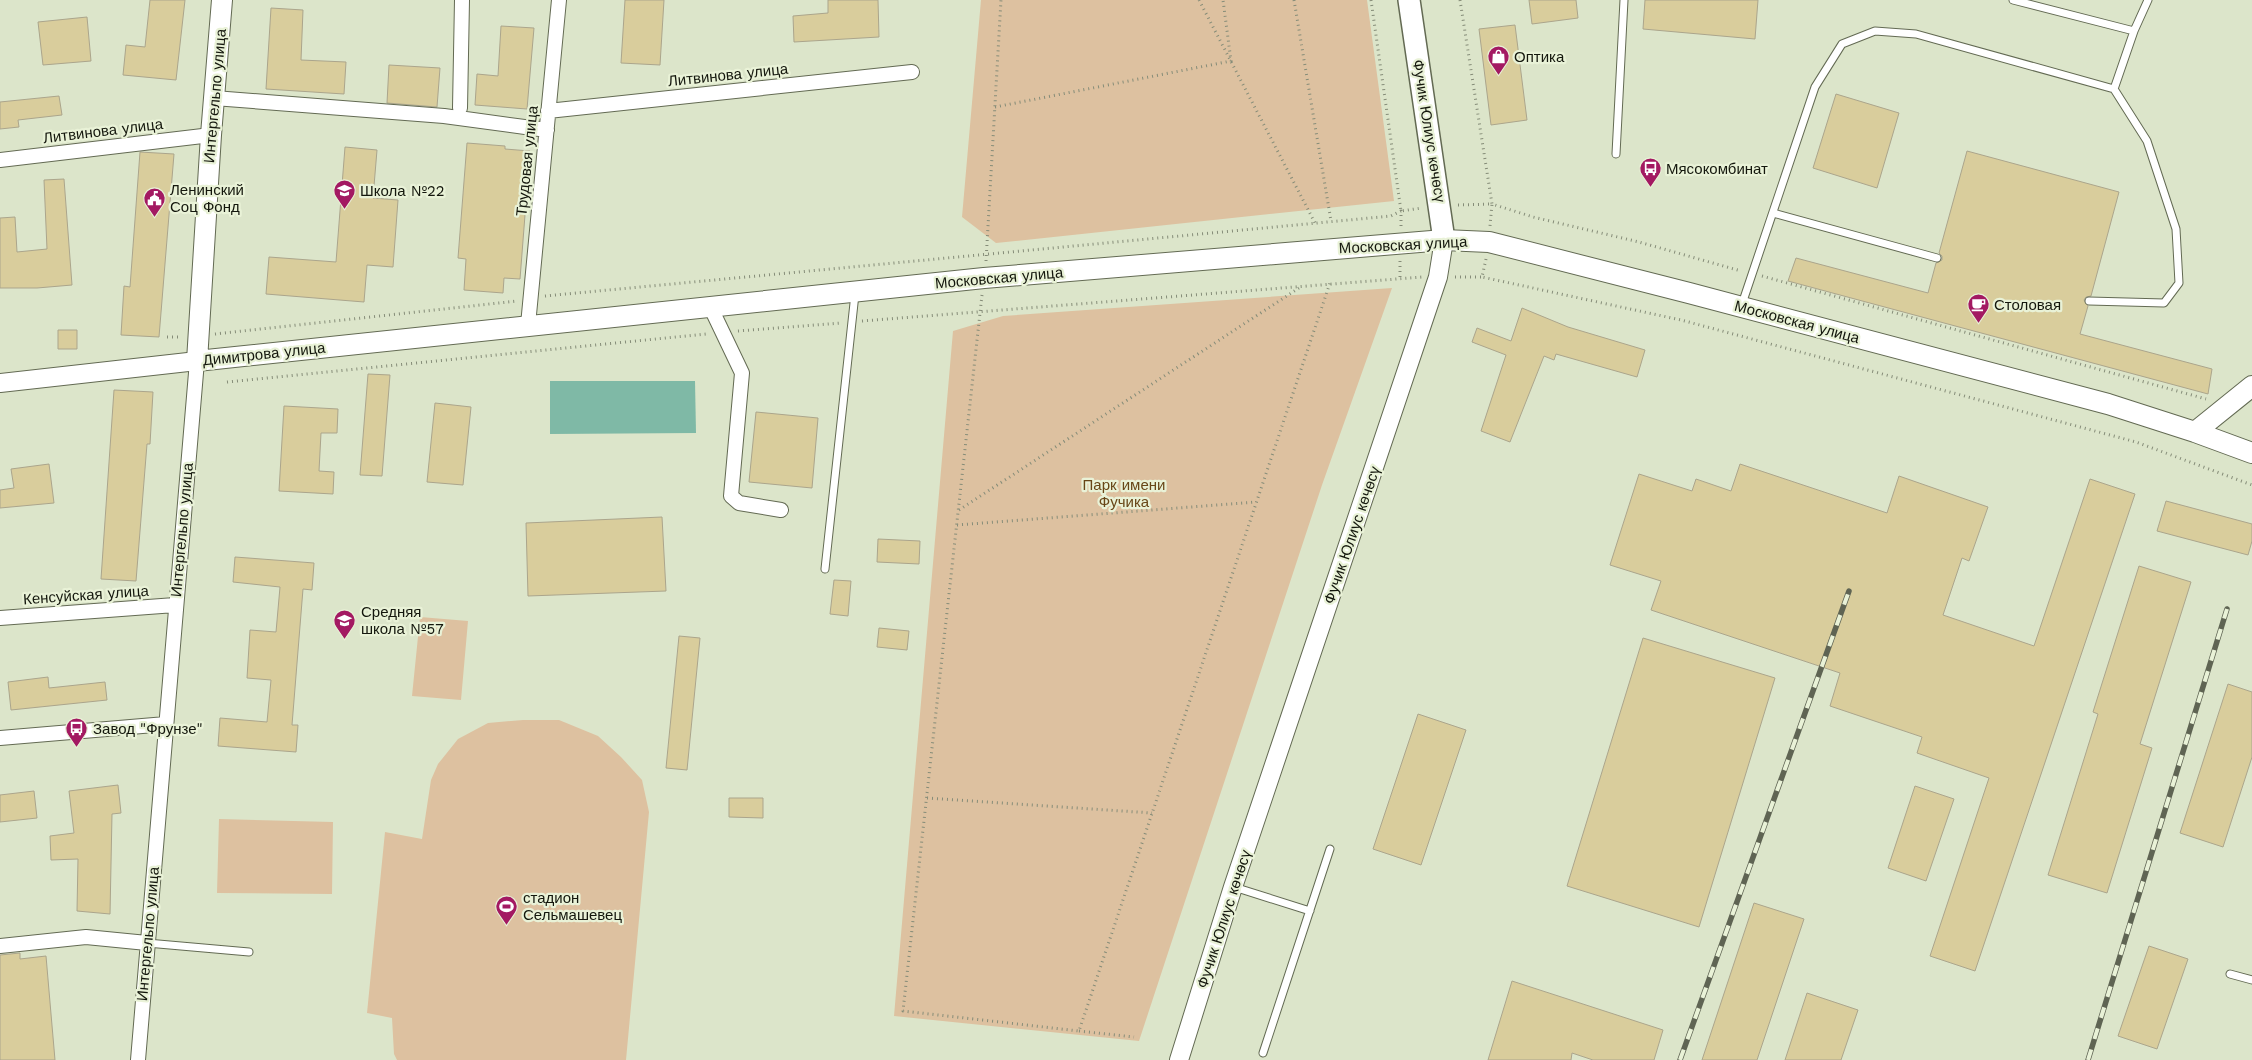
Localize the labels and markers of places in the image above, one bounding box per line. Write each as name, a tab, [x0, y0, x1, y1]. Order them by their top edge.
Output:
shop icon: Оптика	[1486, 45, 1510, 76]
place label: Оптика	[1514, 48, 1565, 66]
bus stop icon: Мясокомбинат	[1638, 157, 1662, 188]
place label: Мясокомбинат	[1666, 160, 1768, 178]
school or university icon: Школа №22	[332, 179, 356, 210]
place label: Ленинский Соц Фонд	[170, 181, 244, 216]
place label: Школа №22	[360, 182, 445, 200]
public building icon: Ленинский Соц Фонд	[142, 187, 166, 218]
cafe icon: Столовая	[1966, 293, 1990, 324]
place label: Столовая	[1994, 296, 2061, 314]
place label: Средняя школа №57	[361, 603, 444, 638]
school or university icon: Средняя школа №57	[333, 609, 357, 640]
bus stop icon: Завод "Фрунзе"	[65, 717, 89, 748]
place label: Завод "Фрунзе"	[93, 720, 203, 738]
place label: стадион Сельмашевец	[523, 889, 622, 924]
sports icon: стадион Сельмашевец	[495, 895, 519, 926]

